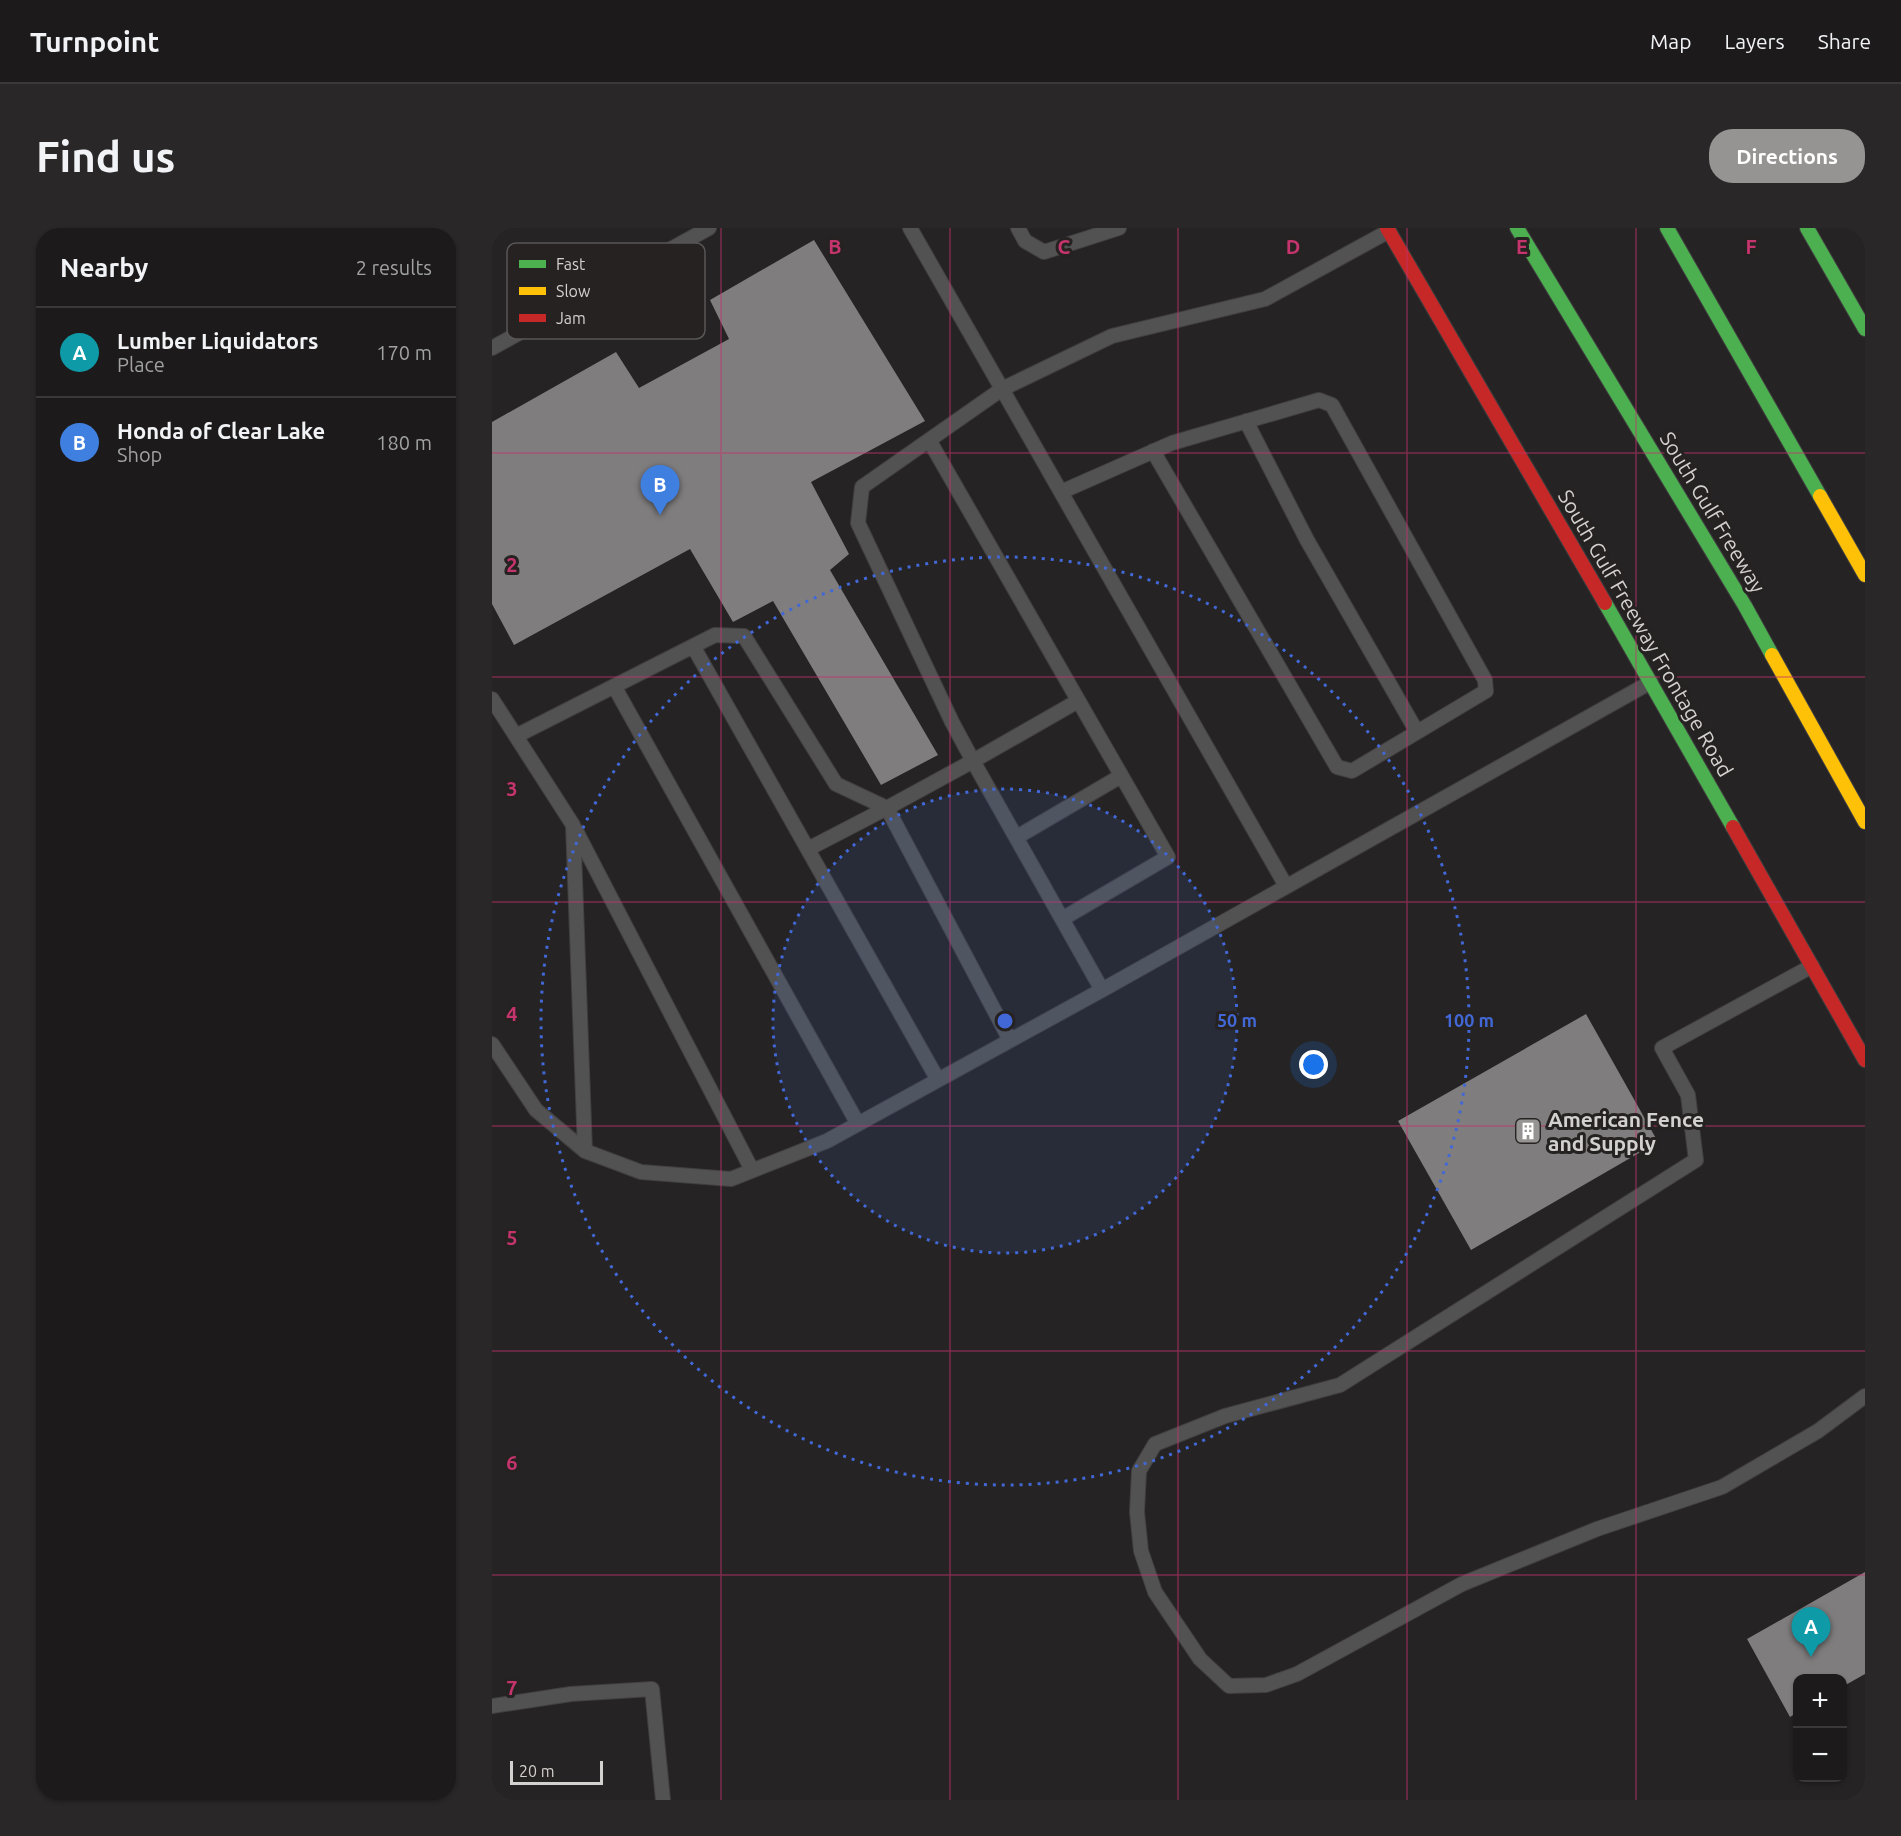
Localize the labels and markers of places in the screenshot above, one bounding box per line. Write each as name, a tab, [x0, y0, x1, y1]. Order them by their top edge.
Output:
pin: B	[640, 466, 680, 515]
centre of rings	[995, 1011, 1015, 1031]
place label: American Fence and Supply	[1548, 1107, 1704, 1155]
building icon: American Fence and Supply	[1513, 1116, 1543, 1146]
pin: A	[1792, 1608, 1830, 1657]

